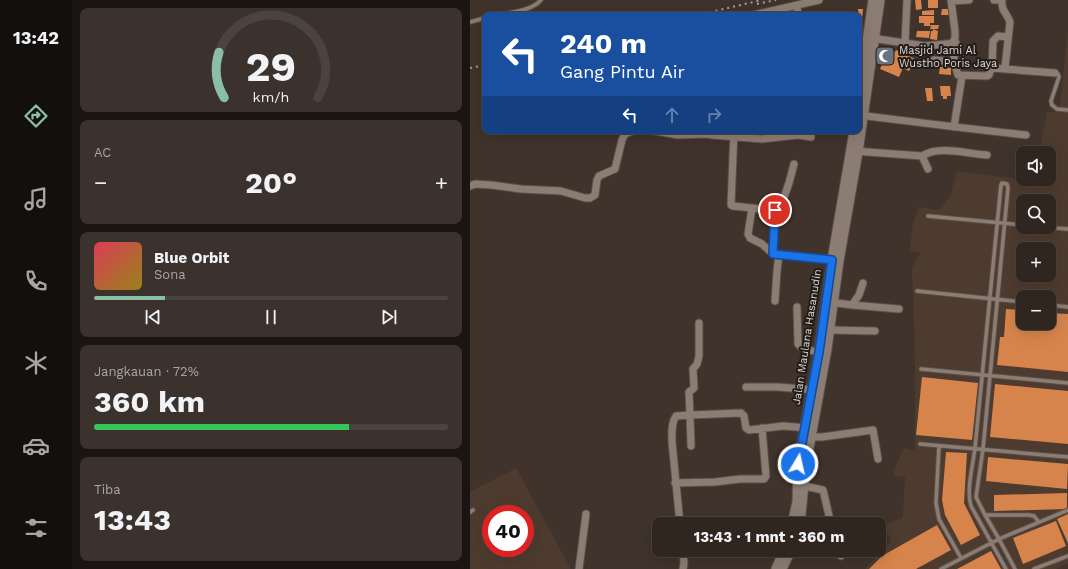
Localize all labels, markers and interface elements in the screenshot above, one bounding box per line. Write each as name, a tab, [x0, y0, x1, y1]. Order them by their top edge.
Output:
text: 13:42	[13, 27, 59, 48]
text: 240 m	[560, 27, 647, 60]
icon: left	[494, 28, 546, 80]
text: 29	[246, 42, 296, 91]
place label: Masjid Jami Al Wustho Poris Jaya	[899, 44, 997, 70]
mosque icon: Masjid Jami Al Wustho Poris Jaya	[874, 45, 896, 67]
text: Gang Pintu Air	[560, 61, 685, 82]
text: km/h	[253, 89, 289, 105]
icon: directions	[22, 102, 50, 130]
icon: left	[619, 104, 641, 126]
icon: ahead	[661, 104, 683, 126]
icon: right	[703, 104, 725, 126]
text: AC	[94, 145, 111, 160]
map controls	[1016, 146, 1056, 330]
button: sound	[1016, 146, 1056, 186]
text: 20°	[245, 165, 297, 200]
text: −	[94, 170, 107, 195]
text: +	[435, 170, 448, 195]
icon: music	[22, 185, 50, 213]
pin	[758, 193, 792, 227]
button: search	[1016, 194, 1056, 234]
icon: arrive	[764, 199, 786, 221]
button: +	[1016, 242, 1056, 282]
text: Blue Orbit	[154, 249, 229, 267]
icon: phone	[22, 267, 50, 295]
text: Sona	[154, 267, 186, 282]
street label: Jalan Maulana Hasanudin	[790, 268, 824, 406]
button: −	[1016, 290, 1056, 330]
icon: previous	[142, 306, 164, 328]
icon: pause	[260, 306, 282, 328]
icon: next	[378, 306, 400, 328]
icon: climate	[22, 349, 50, 377]
text: Jangkauan · 72%	[94, 364, 199, 379]
text: 360 km	[94, 384, 205, 419]
icon: car	[22, 432, 50, 460]
position arrow	[777, 443, 819, 485]
text: Tiba	[94, 482, 121, 497]
text: 13:43	[94, 502, 171, 537]
speed limit sign: 40	[482, 505, 534, 557]
icon: filters	[22, 514, 50, 542]
text: 13:43 · 1 mnt · 360 m	[694, 528, 844, 546]

